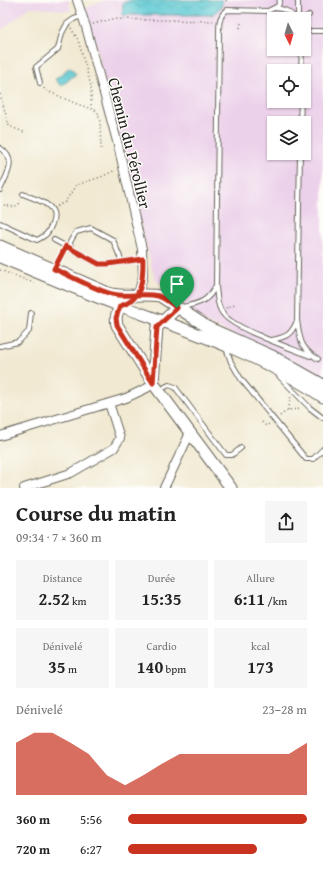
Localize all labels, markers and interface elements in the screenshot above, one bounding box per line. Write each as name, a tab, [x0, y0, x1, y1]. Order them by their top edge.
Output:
north arrow	[267, 12, 311, 56]
map controls	[267, 12, 311, 160]
button: locate	[267, 64, 311, 108]
street label: Chemin du Pérollier	[102, 75, 158, 211]
button: layers	[267, 116, 311, 160]
pin	[160, 267, 194, 308]
icon: arrive	[166, 273, 188, 295]
text: Course du matin	[16, 497, 176, 529]
button: share	[265, 501, 307, 543]
text: 09:34 · 7 × 360 m	[16, 528, 102, 547]
text: Distance	[43, 570, 82, 586]
text: Durée	[148, 570, 175, 586]
text: Allure	[246, 570, 275, 586]
text: 2.52	[38, 586, 70, 611]
text: 15:35	[141, 586, 182, 611]
text: 6:11	[234, 586, 265, 611]
text: km	[70, 593, 87, 609]
text: /km	[265, 593, 287, 609]
text: Dénivelé	[43, 638, 82, 654]
text: Cardio	[146, 638, 177, 654]
text: kcal	[251, 638, 270, 654]
text: 35	[48, 654, 66, 679]
text: 140	[137, 654, 163, 679]
text: 173	[247, 654, 274, 679]
text: m	[66, 661, 77, 677]
text: bpm	[163, 661, 186, 677]
text: Dénivelé	[16, 700, 63, 719]
text: 23–28 m	[262, 700, 307, 719]
text: 360 m	[16, 810, 50, 829]
text: 5:56	[80, 810, 102, 829]
text: 720 m	[16, 840, 50, 859]
text: 6:27	[80, 840, 102, 859]

